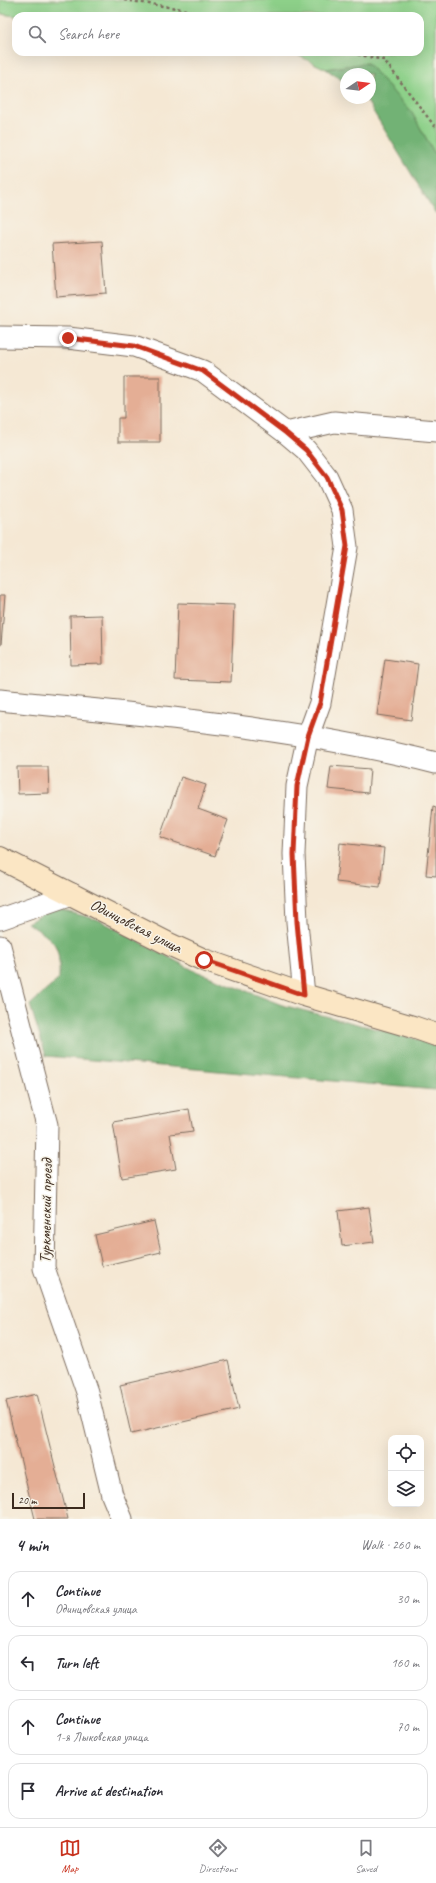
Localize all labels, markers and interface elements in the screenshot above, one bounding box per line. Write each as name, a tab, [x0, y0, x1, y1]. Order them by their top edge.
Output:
search box	[12, 12, 424, 56]
icon: search	[26, 23, 48, 45]
text: Search here	[58, 25, 119, 44]
north arrow	[340, 68, 376, 104]
route end	[59, 329, 77, 347]
street label: Одинцовская улица	[87, 894, 186, 958]
route start	[195, 951, 213, 969]
street label: Туркменский проезд	[35, 1157, 57, 1263]
map controls	[388, 1435, 424, 1507]
button: locate	[388, 1435, 424, 1471]
button: layers	[388, 1471, 424, 1507]
scale bar	[12, 1491, 85, 1510]
text: 20 m	[18, 1493, 37, 1507]
text: 4 min	[16, 1535, 49, 1556]
text: Walk · 260 m	[361, 1537, 420, 1553]
text: Continue	[55, 1582, 100, 1601]
icon: ahead	[17, 1588, 39, 1610]
text: 30 m	[397, 1591, 419, 1607]
text: Одинцовская улица	[55, 1601, 137, 1617]
icon: left	[17, 1652, 39, 1674]
text: Turn left	[55, 1654, 98, 1673]
text: 160 m	[391, 1655, 419, 1671]
text: Continue	[55, 1710, 100, 1729]
icon: ahead	[17, 1716, 39, 1738]
text: 70 m	[397, 1719, 419, 1735]
text: 1-я Лыковская улица	[55, 1729, 148, 1745]
icon: arrive	[17, 1780, 39, 1802]
text: Arrive at destination	[55, 1782, 162, 1801]
tab: Map	[59, 1837, 81, 1875]
tab: Directions	[199, 1837, 237, 1875]
tab: Saved	[355, 1837, 377, 1875]

